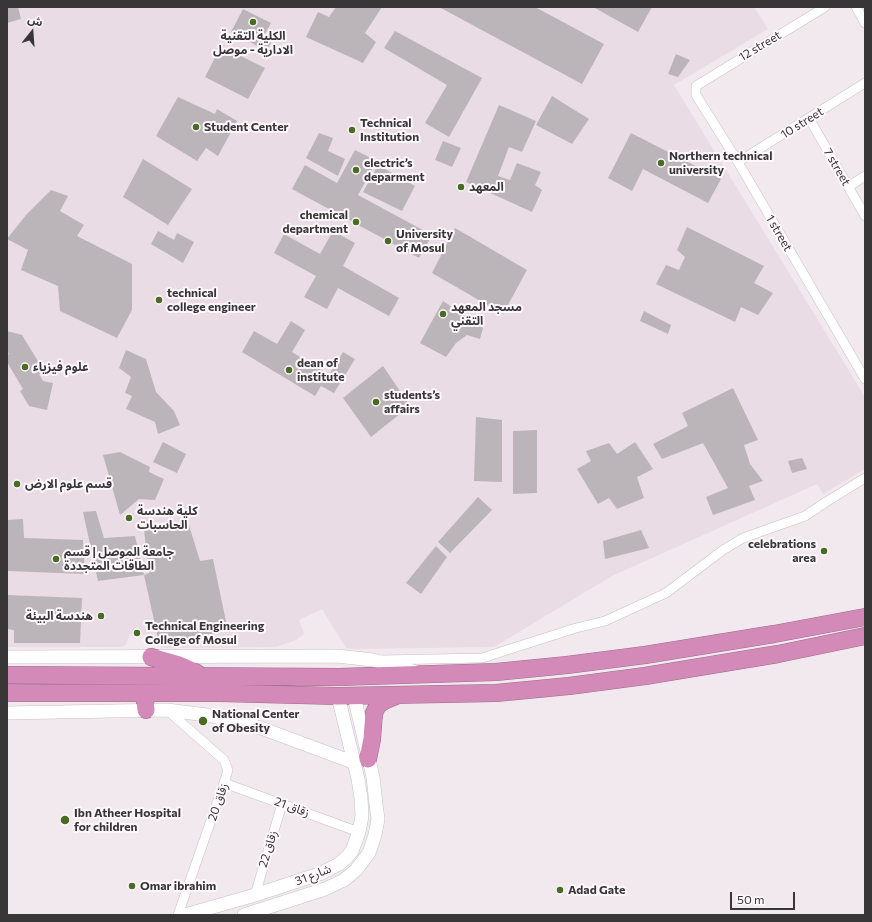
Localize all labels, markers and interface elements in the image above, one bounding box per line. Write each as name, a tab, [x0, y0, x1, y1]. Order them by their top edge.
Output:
north arrow	[12, 12, 52, 52]
text: ش	[27, 12, 45, 28]
marker: الكلية التقنية الادارية - موصل	[248, 17, 258, 27]
street label: 12 street	[736, 28, 784, 64]
place label: الكلية التقنية الادارية - موصل	[213, 29, 293, 57]
street label: 10 street	[778, 104, 826, 142]
place label: Technical Institution	[360, 116, 419, 144]
place label: Student Center	[204, 120, 288, 134]
marker: Student Center	[191, 122, 201, 132]
marker: Technical Institution	[347, 125, 357, 135]
street label: 7 street	[820, 146, 854, 188]
place label: Northern technical university	[669, 149, 772, 177]
place label: electric’s deparment	[364, 156, 425, 184]
marker: Northern technical university	[656, 158, 666, 168]
marker: electric’s deparment	[351, 165, 361, 175]
place label: المعهد	[469, 180, 504, 194]
marker: المعهد	[456, 182, 466, 192]
place label: chemical department	[282, 208, 348, 236]
street label: 1 street	[763, 212, 795, 254]
marker: chemical department	[351, 217, 361, 227]
place label: University of Mosul	[396, 227, 453, 255]
marker: University of Mosul	[383, 236, 393, 246]
place label: technical college engineer	[167, 286, 256, 314]
marker: technical college engineer	[154, 295, 164, 305]
place label: مسجد المعهد التقني	[451, 300, 522, 328]
marker: مسجد المعهد التقني	[438, 309, 448, 319]
place label: dean of institute	[297, 356, 344, 384]
place label: علوم فيزياء	[33, 360, 89, 374]
marker: علوم فيزياء	[20, 362, 30, 372]
marker: dean of institute	[284, 365, 294, 375]
place label: students’s affairs	[384, 388, 440, 416]
marker: students’s affairs	[371, 397, 381, 407]
place label: قسم علوم الارض	[25, 477, 112, 491]
marker: قسم علوم الارض	[12, 479, 22, 489]
place label: كلية هندسة الحاسبات	[137, 504, 198, 532]
marker: كلية هندسة الحاسبات	[124, 513, 134, 523]
place label: celebrations area	[748, 537, 816, 565]
place label: جامعة الموصل | قسم الطاقات المتجددة	[64, 545, 174, 573]
marker: celebrations area	[819, 546, 829, 556]
marker: جامعة الموصل | قسم الطاقات المتجددة	[51, 554, 61, 564]
place label: هندسة البيئة	[26, 609, 93, 623]
marker: هندسة البيئة	[96, 611, 106, 621]
place label: Technical Engineering College of Mosul	[145, 619, 264, 647]
marker: Technical Engineering College of Mosul	[132, 628, 142, 638]
place label: National Center of Obesity	[212, 707, 299, 735]
marker: National Center of Obesity	[197, 715, 209, 727]
street label: زقاق 20	[205, 781, 231, 823]
street label: زقاق 21	[272, 794, 312, 820]
place label: Ibn Atheer Hospital for children	[74, 806, 181, 834]
marker: Ibn Atheer Hospital for children	[59, 814, 71, 826]
street label: زقاق 22	[256, 829, 280, 869]
street label: شارع 31	[293, 862, 333, 888]
place label: Omar ibrahim	[140, 879, 216, 893]
marker: Omar ibrahim	[127, 881, 137, 891]
place label: Adad Gate	[568, 883, 625, 897]
scale bar	[732, 884, 797, 910]
marker: Adad Gate	[555, 885, 565, 895]
text: 50 m	[737, 892, 765, 906]

